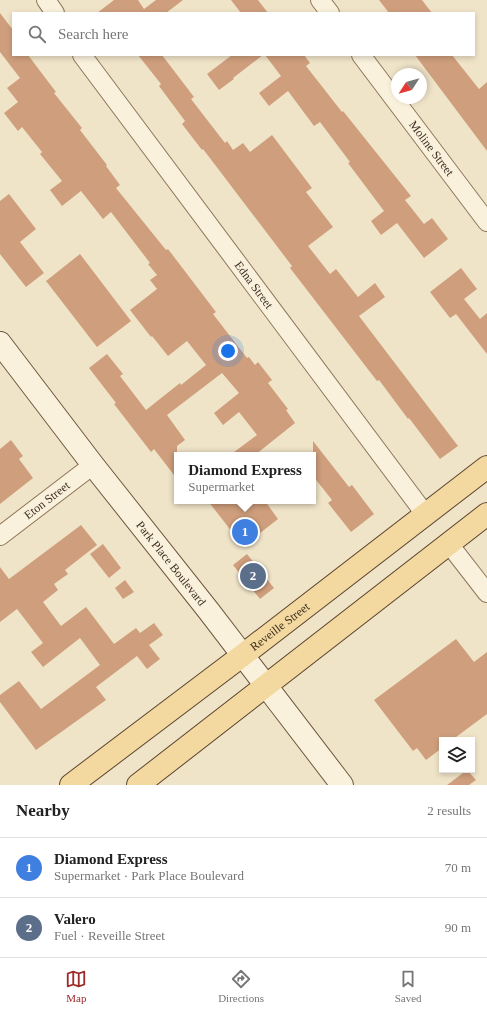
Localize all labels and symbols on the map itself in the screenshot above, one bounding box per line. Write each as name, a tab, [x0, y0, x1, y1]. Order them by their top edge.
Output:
north arrow	[391, 68, 427, 104]
street label: Moline Street	[406, 118, 457, 179]
street label: Edna Street	[232, 258, 276, 312]
your location	[218, 341, 238, 361]
street label: Eton Street	[21, 478, 73, 522]
pin: 1	[232, 517, 258, 547]
street label: Park Place Boulevard	[133, 518, 209, 609]
pin: 2	[240, 561, 266, 591]
street label: Reveille Street	[247, 599, 313, 654]

